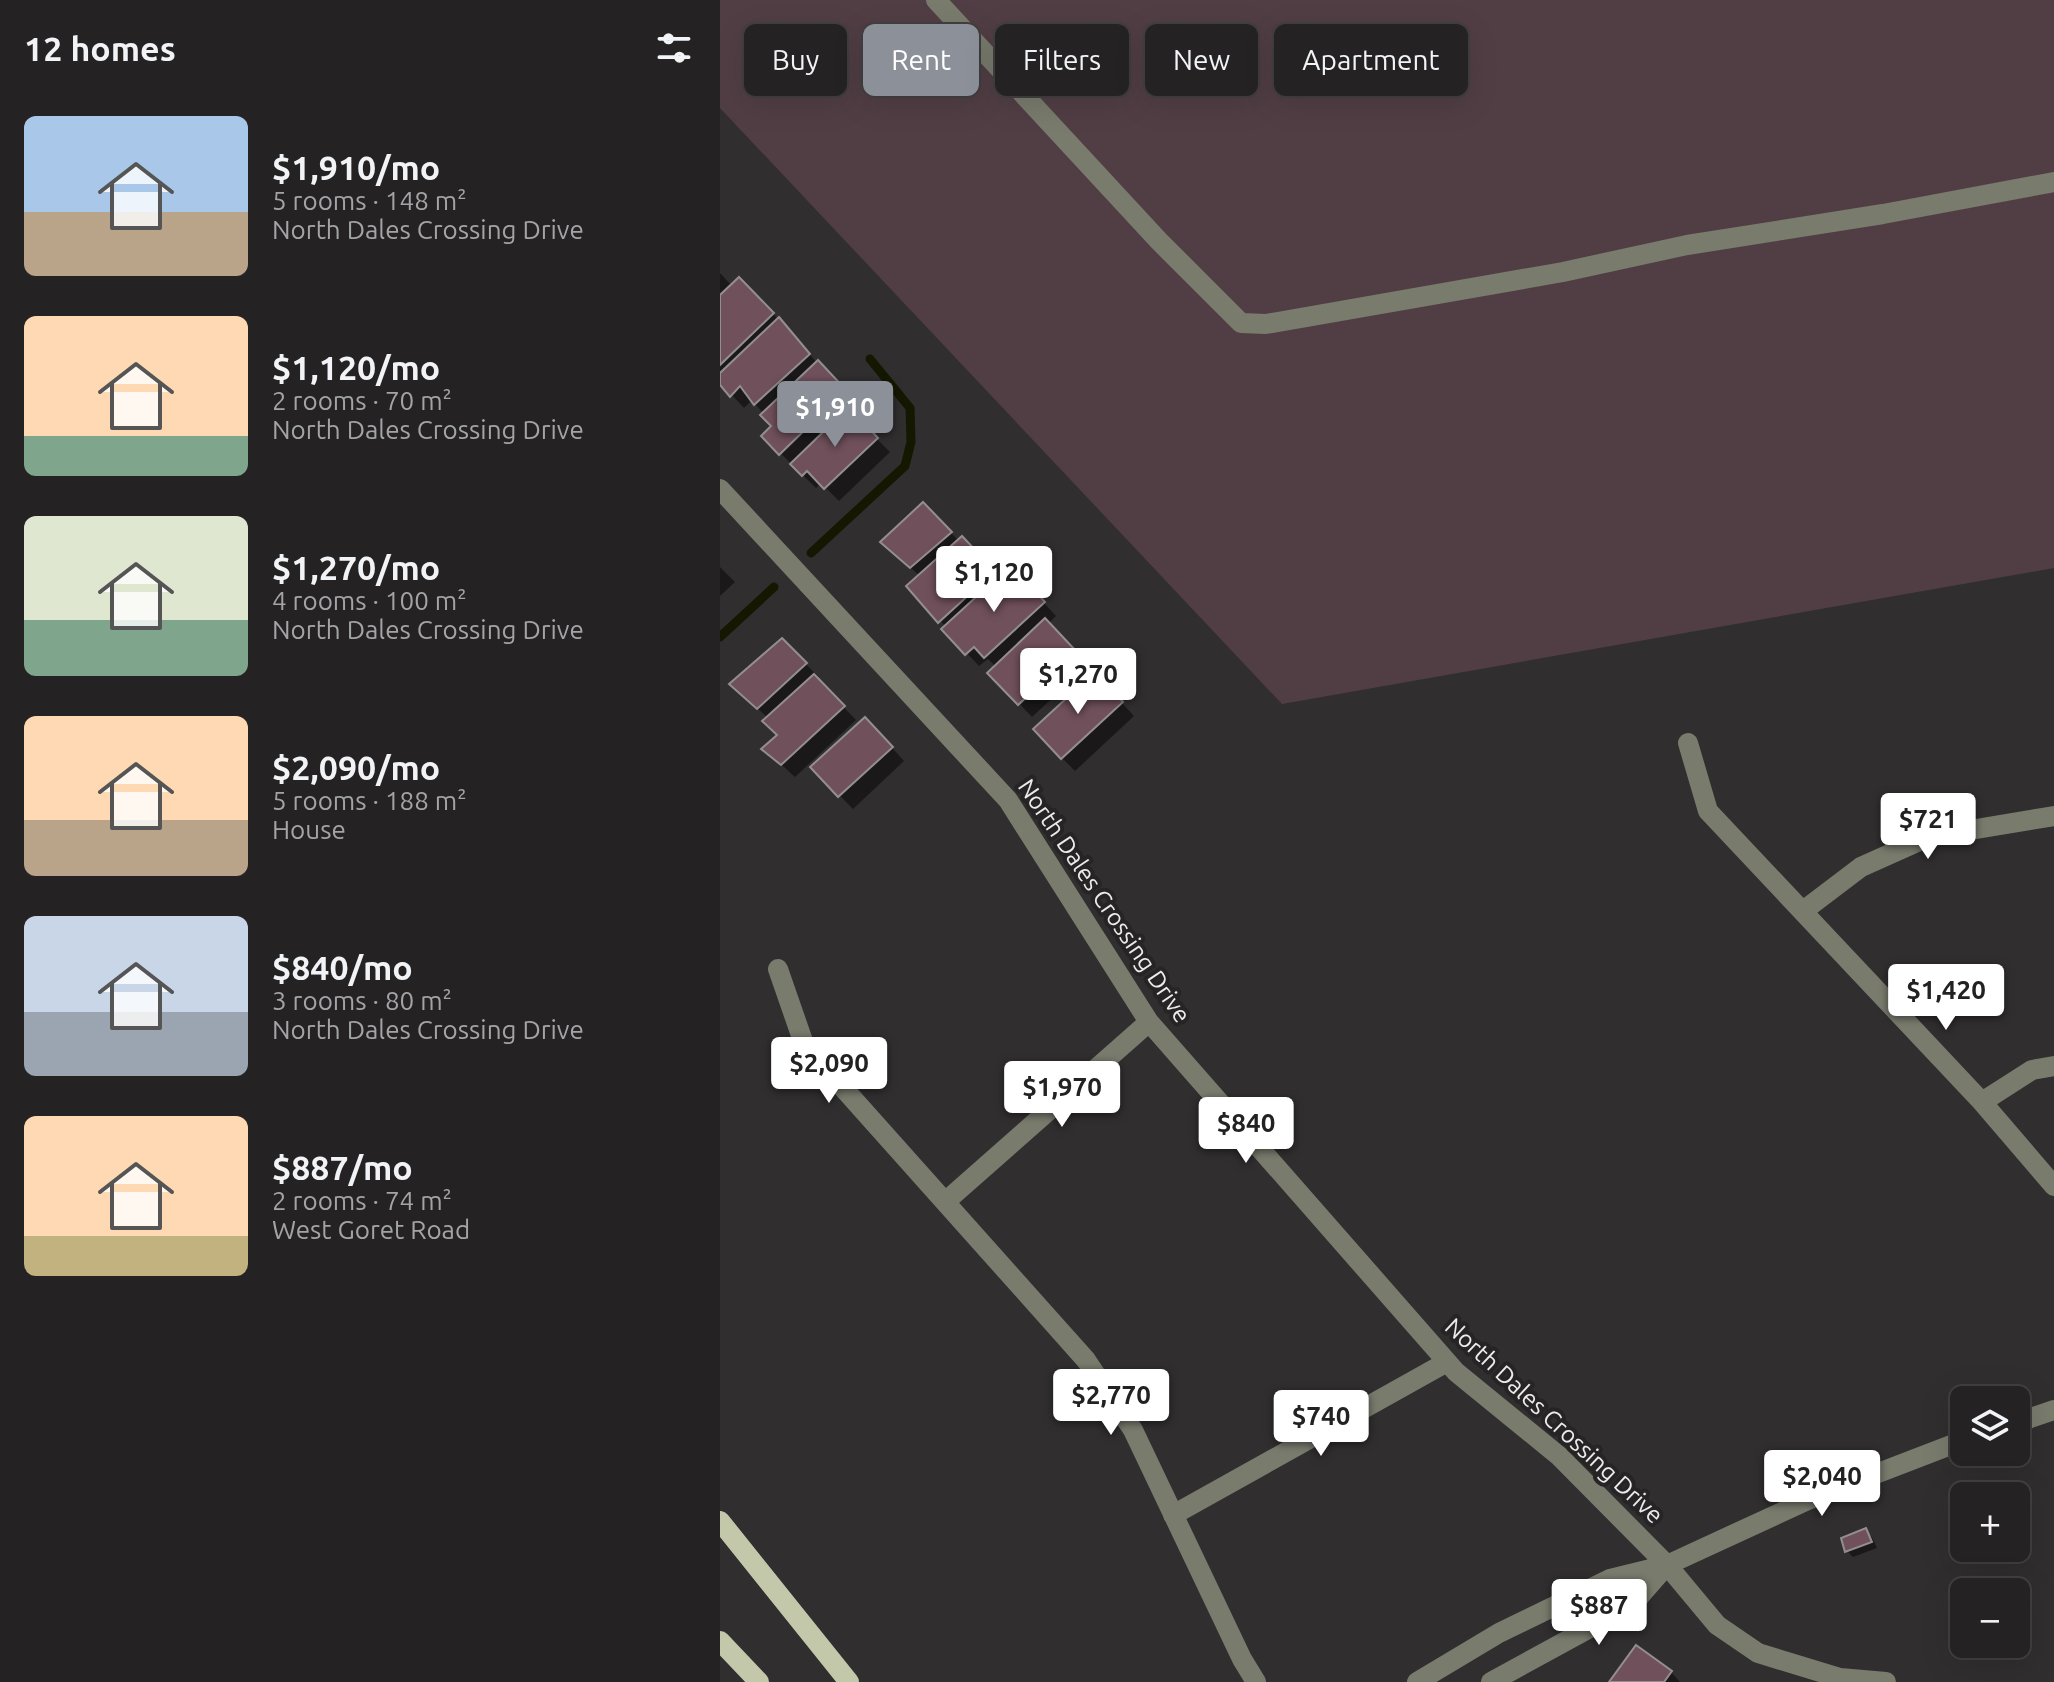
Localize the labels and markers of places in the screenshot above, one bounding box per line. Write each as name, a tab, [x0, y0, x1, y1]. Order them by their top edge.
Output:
pin: $1,910	[770, 381, 900, 449]
pin: $1,120	[929, 546, 1059, 614]
pin: $1,270	[1013, 648, 1143, 716]
pin: $721	[1881, 793, 1975, 861]
pin: $1,420	[1881, 964, 2011, 1032]
pin: $2,090	[764, 1037, 894, 1105]
pin: $1,970	[997, 1061, 1127, 1129]
pin: $840	[1199, 1097, 1293, 1165]
pin: $2,770	[1046, 1369, 1176, 1437]
pin: $740	[1274, 1390, 1368, 1458]
pin: $2,040	[1757, 1450, 1887, 1518]
pin: $887	[1552, 1579, 1646, 1647]

